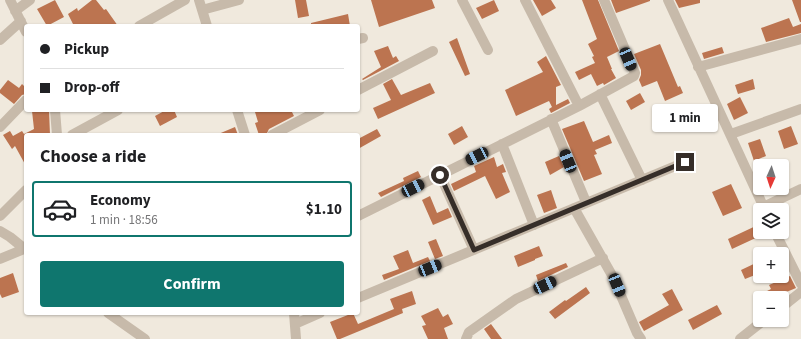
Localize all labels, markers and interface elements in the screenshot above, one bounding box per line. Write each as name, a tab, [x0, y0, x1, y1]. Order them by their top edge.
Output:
text: Pickup	[64, 39, 109, 60]
car	[618, 46, 638, 72]
text: Drop-off	[64, 77, 119, 98]
callout: 1 min	[652, 104, 718, 132]
text: 1 min	[669, 109, 701, 127]
text: Choose a ride	[40, 144, 146, 169]
car	[464, 145, 490, 167]
car	[558, 148, 578, 174]
route end	[676, 153, 694, 171]
north arrow	[753, 159, 789, 195]
map controls	[753, 159, 789, 327]
route start	[431, 166, 449, 184]
car	[400, 177, 426, 199]
text: Economy	[90, 190, 151, 211]
icon: car	[42, 191, 78, 227]
text: $1.10	[306, 199, 342, 220]
button: layers	[753, 203, 789, 239]
text: 1 min · 18:56	[90, 211, 158, 229]
button: +	[753, 247, 789, 283]
car	[417, 258, 443, 278]
button: Confirm	[40, 261, 344, 307]
car	[607, 272, 627, 298]
car	[532, 274, 558, 296]
button: −	[753, 291, 789, 327]

